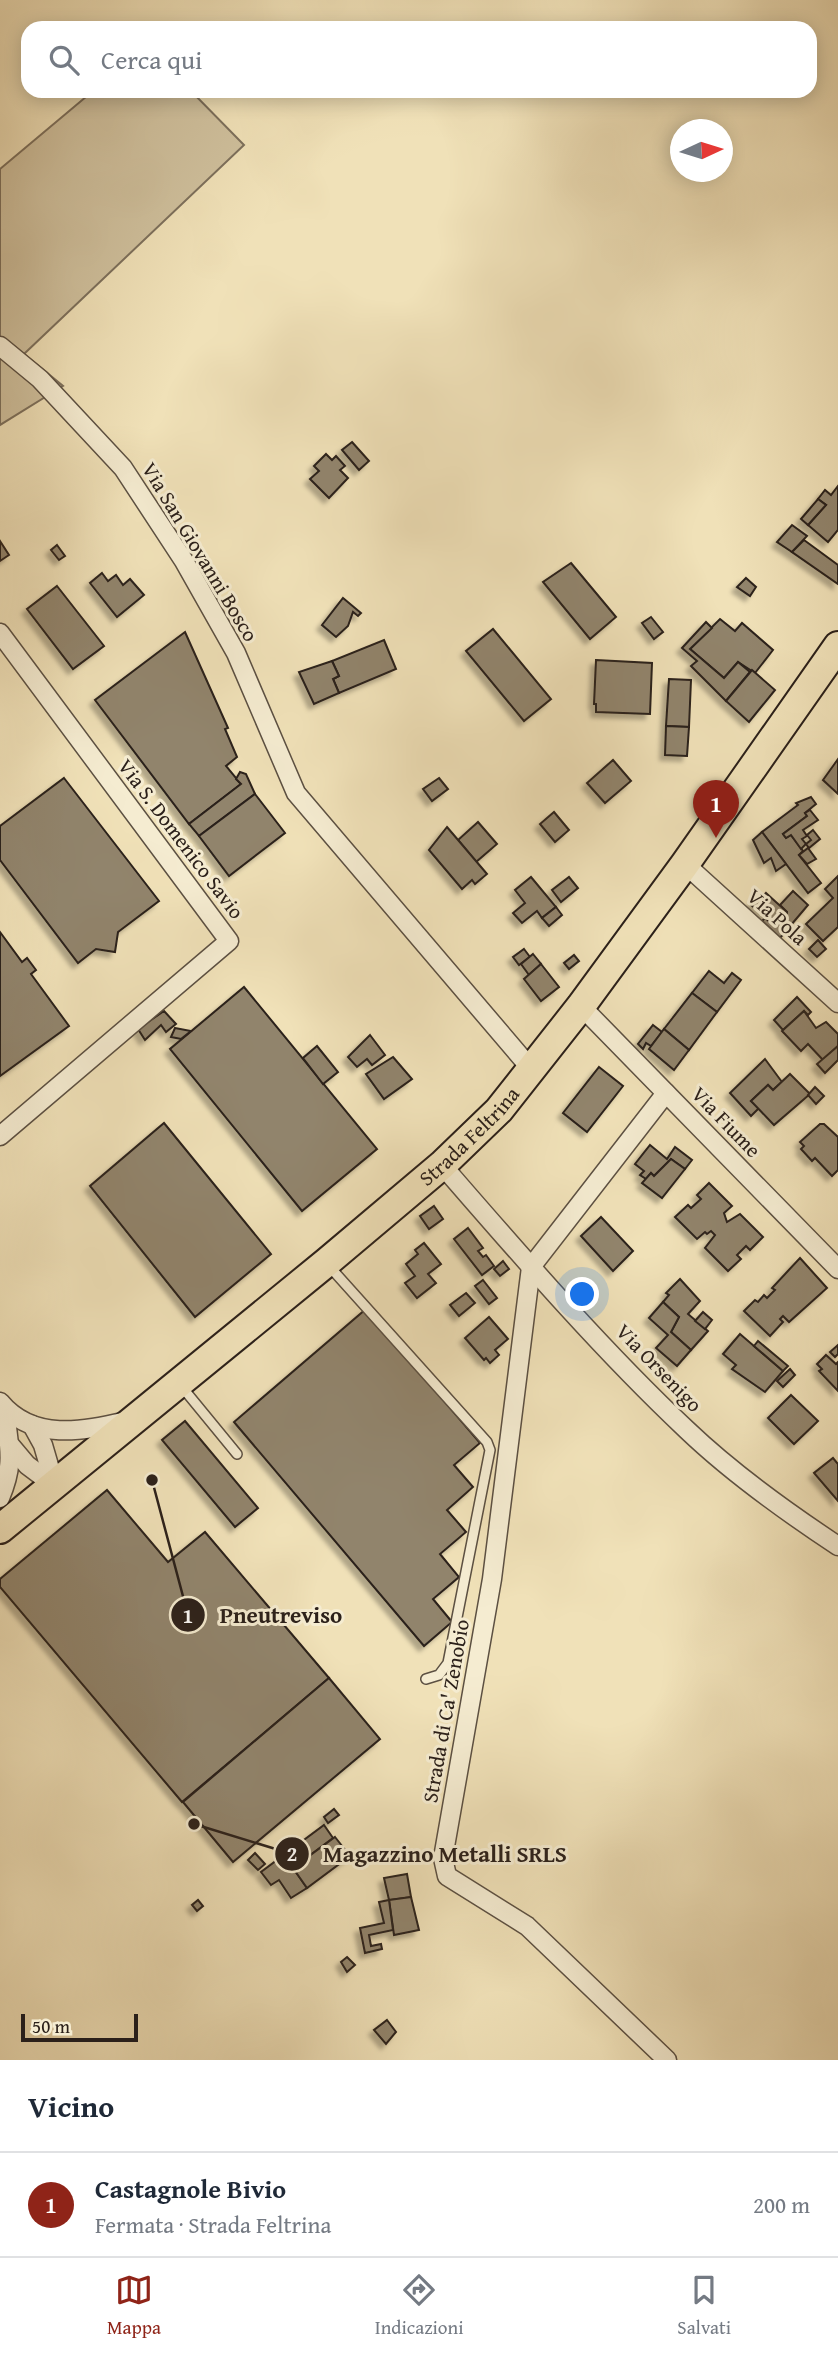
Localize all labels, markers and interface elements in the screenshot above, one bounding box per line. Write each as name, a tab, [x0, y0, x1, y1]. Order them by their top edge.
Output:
search box	[21, 21, 817, 98]
text: Cerca qui	[101, 40, 202, 79]
icon: search	[45, 41, 83, 79]
north arrow	[670, 119, 733, 182]
street label: Via San Giovanni Bosco	[134, 456, 266, 647]
street label: Via S. Domenico Savio	[111, 752, 252, 925]
pin: 1	[693, 780, 739, 838]
street label: Via Pola	[740, 881, 815, 952]
street label: Via Fiume	[684, 1079, 768, 1164]
street label: Strada Feltrina	[412, 1080, 527, 1193]
your location	[565, 1277, 599, 1311]
street label: Via Orsenigo	[609, 1316, 710, 1419]
callout: Pneutreviso	[170, 1593, 356, 1637]
text: Pneutreviso	[220, 1598, 342, 1631]
text: 1	[183, 1600, 193, 1631]
street label: Strada di Ca' Zenobio	[414, 1617, 477, 1805]
callout: Magazzino Metalli SRLS	[274, 1832, 581, 1876]
text: Magazzino Metalli SRLS	[323, 1837, 567, 1870]
text: 2	[287, 1838, 297, 1869]
scale bar	[21, 2011, 138, 2043]
text: 50 m	[32, 2012, 70, 2040]
text: Vicino	[28, 2084, 114, 2128]
text: Castagnole Bivio	[95, 2169, 286, 2208]
text: 1	[45, 2188, 57, 2221]
text: 200 m	[753, 2188, 810, 2221]
text: Fermata · Strada Feltrina	[95, 2208, 331, 2241]
tab: Mappa	[107, 2271, 161, 2341]
tab: Indicazioni	[375, 2271, 464, 2341]
tab: Salvati	[677, 2271, 731, 2341]

